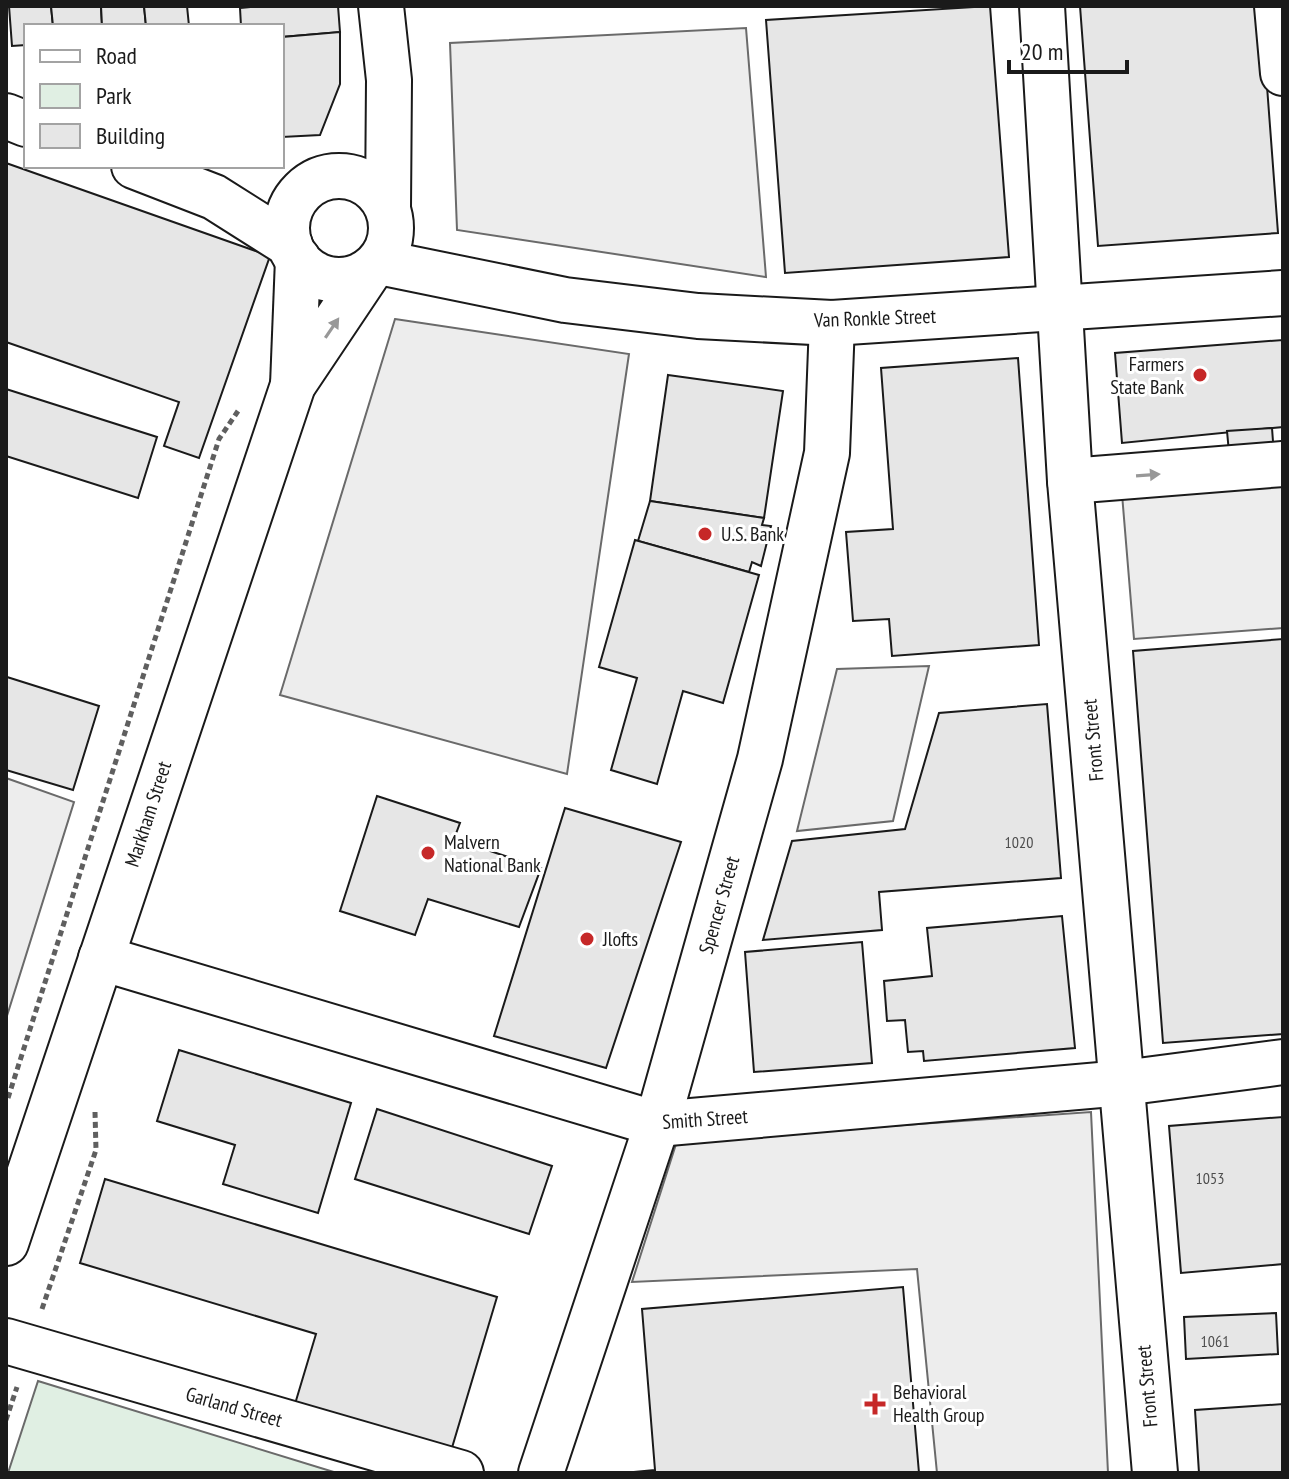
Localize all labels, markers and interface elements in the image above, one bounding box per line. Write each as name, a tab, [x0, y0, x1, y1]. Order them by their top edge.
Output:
legend	[24, 24, 284, 168]
scale bar	[1009, 24, 1127, 74]
text: 20 m	[1021, 36, 1063, 67]
text: Road	[96, 40, 137, 71]
text: Park	[96, 80, 132, 111]
text: Building	[96, 120, 165, 151]
street label: Van Ronkle Street	[813, 303, 937, 333]
one-way arrow	[324, 317, 339, 338]
place label: Farmers State Bank	[1110, 351, 1184, 400]
marker: Farmers State Bank	[1191, 366, 1209, 384]
one-way arrow	[1136, 468, 1161, 481]
place label: U.S. Bank	[721, 521, 784, 547]
marker: U.S. Bank	[696, 525, 714, 543]
street label: Front Street	[1076, 697, 1110, 782]
street label: Markham Street	[119, 757, 177, 870]
place label: Malvern National Bank	[444, 829, 541, 878]
house number: 1020	[1005, 832, 1033, 852]
marker: Malvern National Bank	[419, 844, 437, 862]
street label: Spencer Street	[693, 853, 745, 957]
place label: Jlofts	[602, 926, 638, 952]
marker: Jlofts	[578, 930, 596, 948]
street label: Smith Street	[661, 1103, 749, 1135]
house number: 1053	[1196, 1168, 1224, 1188]
house number: 1061	[1201, 1331, 1229, 1351]
street label: Front Street	[1130, 1343, 1164, 1428]
place label: Behavioral Health Group	[893, 1379, 985, 1428]
street label: Garland Street	[183, 1381, 286, 1433]
marker: Behavioral Health Group	[864, 1393, 886, 1415]

